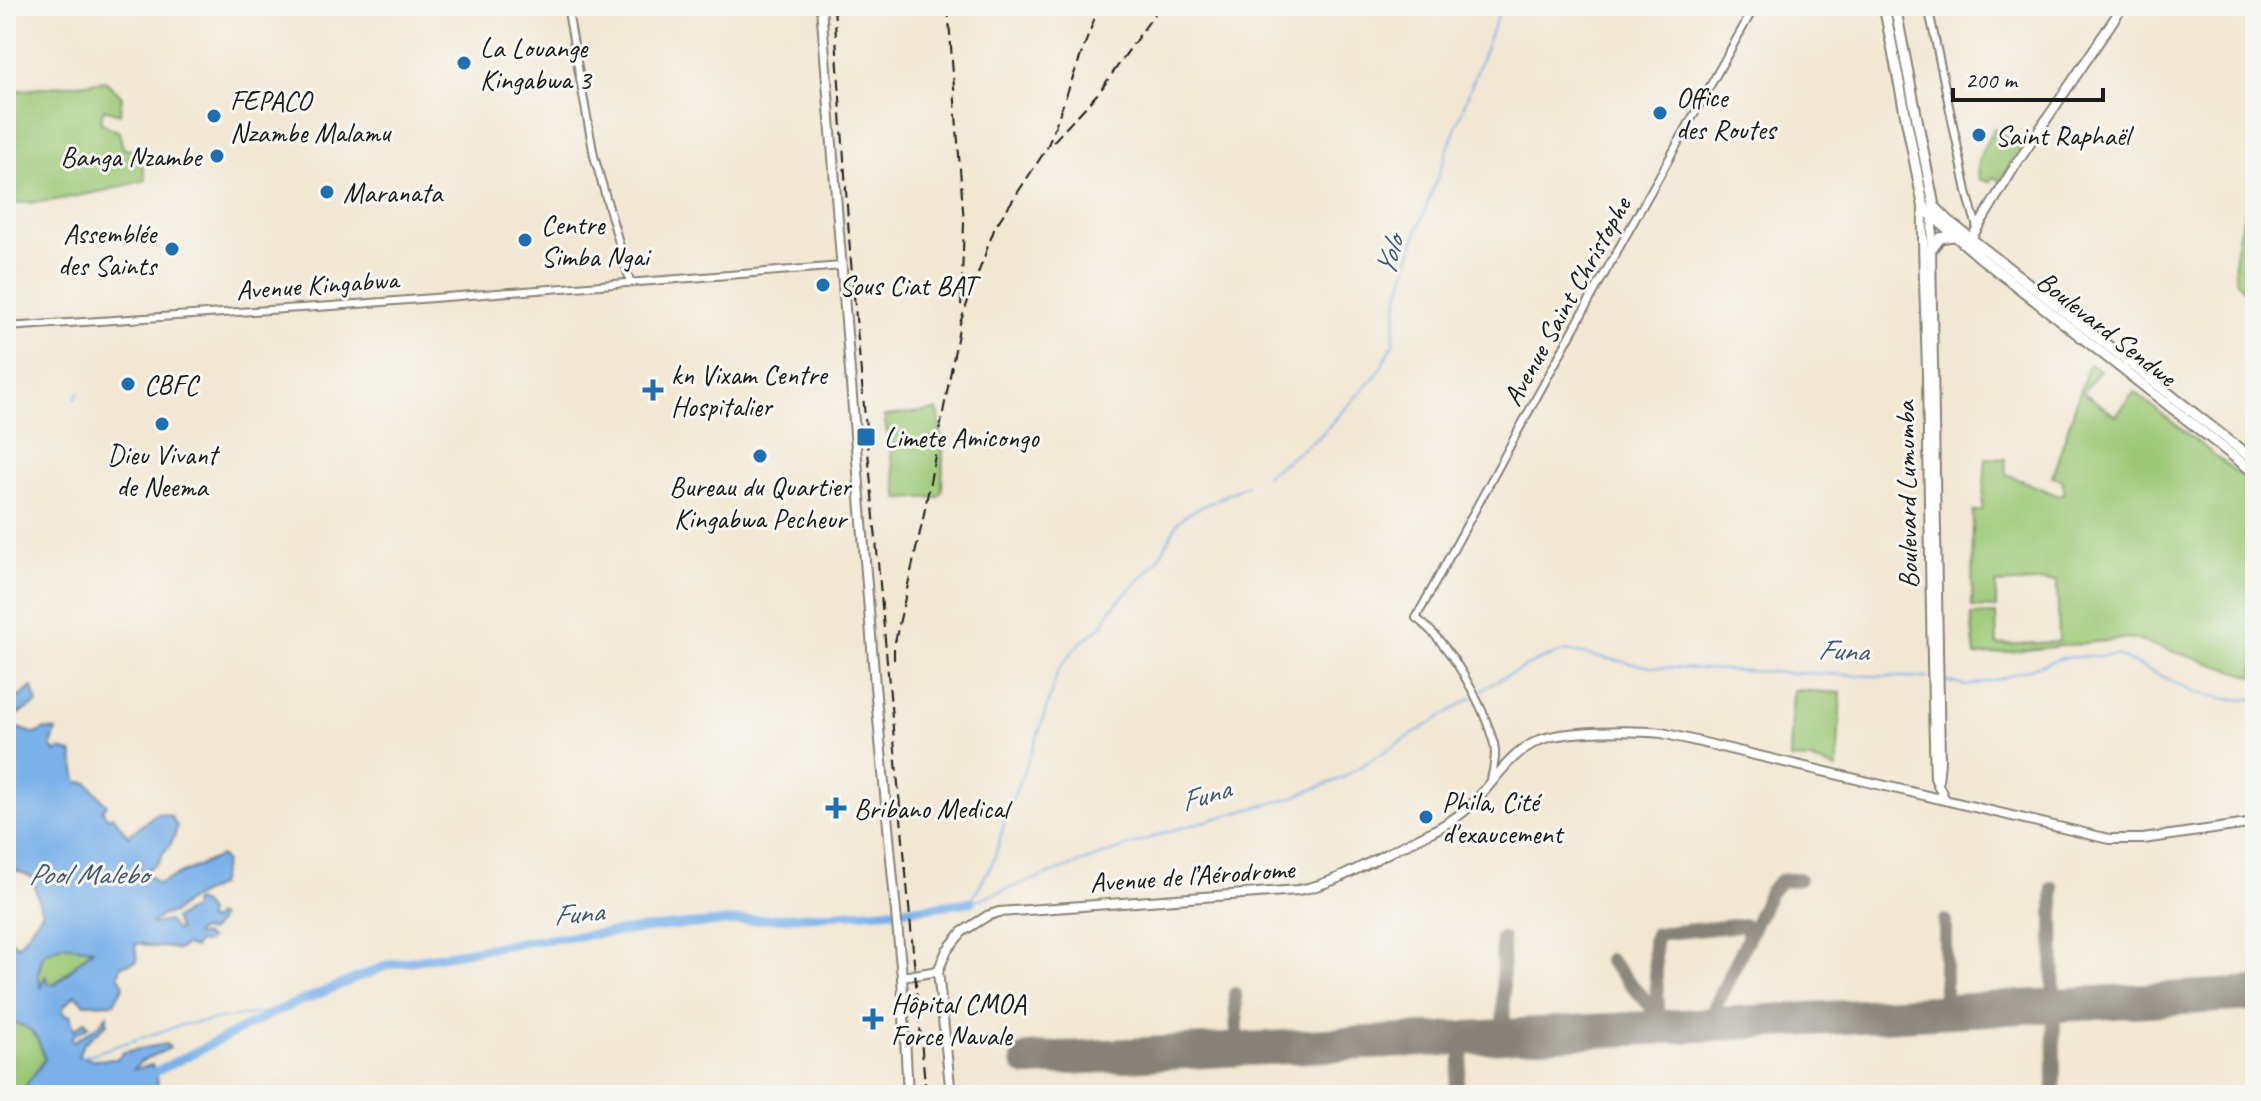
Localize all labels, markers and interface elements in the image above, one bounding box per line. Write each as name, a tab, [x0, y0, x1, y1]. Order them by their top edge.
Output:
place label: La Louange Kingabwa 3	[480, 30, 593, 97]
scale bar	[1953, 52, 2103, 102]
marker: La Louange Kingabwa 3	[455, 54, 473, 72]
text: 200 m	[1965, 65, 2019, 95]
place label: Office des Routes	[1676, 80, 1778, 147]
place label: FEPACO Nzambe Malamu	[230, 83, 392, 150]
marker: Office des Routes	[1651, 104, 1669, 122]
marker: FEPACO Nzambe Malamu	[205, 107, 223, 125]
place label: Saint Raphaël	[1995, 118, 2135, 153]
marker: Saint Raphaël	[1970, 126, 1988, 144]
place label: Banga Nzambe	[61, 139, 203, 174]
marker: Banga Nzambe	[208, 147, 226, 165]
place label: Maranata	[343, 175, 444, 210]
marker: Maranata	[318, 183, 336, 201]
street label: Avenue Saint Christophe	[1495, 189, 1639, 412]
place label: Centre Simba Ngai	[541, 207, 653, 274]
place label: Assemblée des Saints	[58, 216, 158, 283]
water label: Yolo	[1365, 227, 1414, 280]
marker: Centre Simba Ngai	[516, 231, 534, 249]
marker: Assemblée des Saints	[163, 240, 181, 258]
street label: Avenue Kingabwa	[235, 261, 402, 308]
street label: Boulevard Sendwe	[2030, 263, 2185, 395]
place label: Sous Ciat BAT	[839, 268, 982, 303]
marker: Sous Ciat BAT	[814, 276, 832, 294]
place label: kn Vixam Centre Hospitalier	[671, 357, 828, 424]
place label: CBFC	[144, 367, 201, 402]
marker: CBFC	[119, 375, 137, 393]
marker: kn Vixam Centre Hospitalier	[642, 379, 664, 401]
street label: Boulevard Lumumba	[1887, 399, 1926, 589]
marker: Dieu Vivant de Neema	[153, 415, 171, 433]
place label: Limete Amicongo	[884, 420, 1041, 455]
marker: Limete Amicongo	[855, 426, 877, 448]
place label: Dieu Vivant de Neema	[107, 437, 221, 504]
marker: Bureau du Quartier Kingabwa Pecheur	[751, 447, 769, 465]
place label: Bureau du Quartier Kingabwa Pecheur	[669, 469, 853, 536]
water label: Funa	[1817, 630, 1872, 670]
water label: Funa	[1176, 769, 1237, 820]
place label: Phila, Cité d'exaucement	[1442, 784, 1565, 851]
place label: Bribano Medical	[854, 791, 1013, 826]
marker: Bribano Medical	[825, 797, 847, 819]
marker: Phila, Cité d'exaucement	[1417, 808, 1435, 826]
street label: Avenue de l’Aérodrome	[1089, 851, 1297, 900]
water label: Pool Malebo	[29, 855, 153, 893]
water label: Funa	[551, 892, 607, 934]
place label: Hôpital CMOA Force Navale	[891, 986, 1027, 1053]
marker: Hôpital CMOA Force Navale	[862, 1008, 884, 1030]

